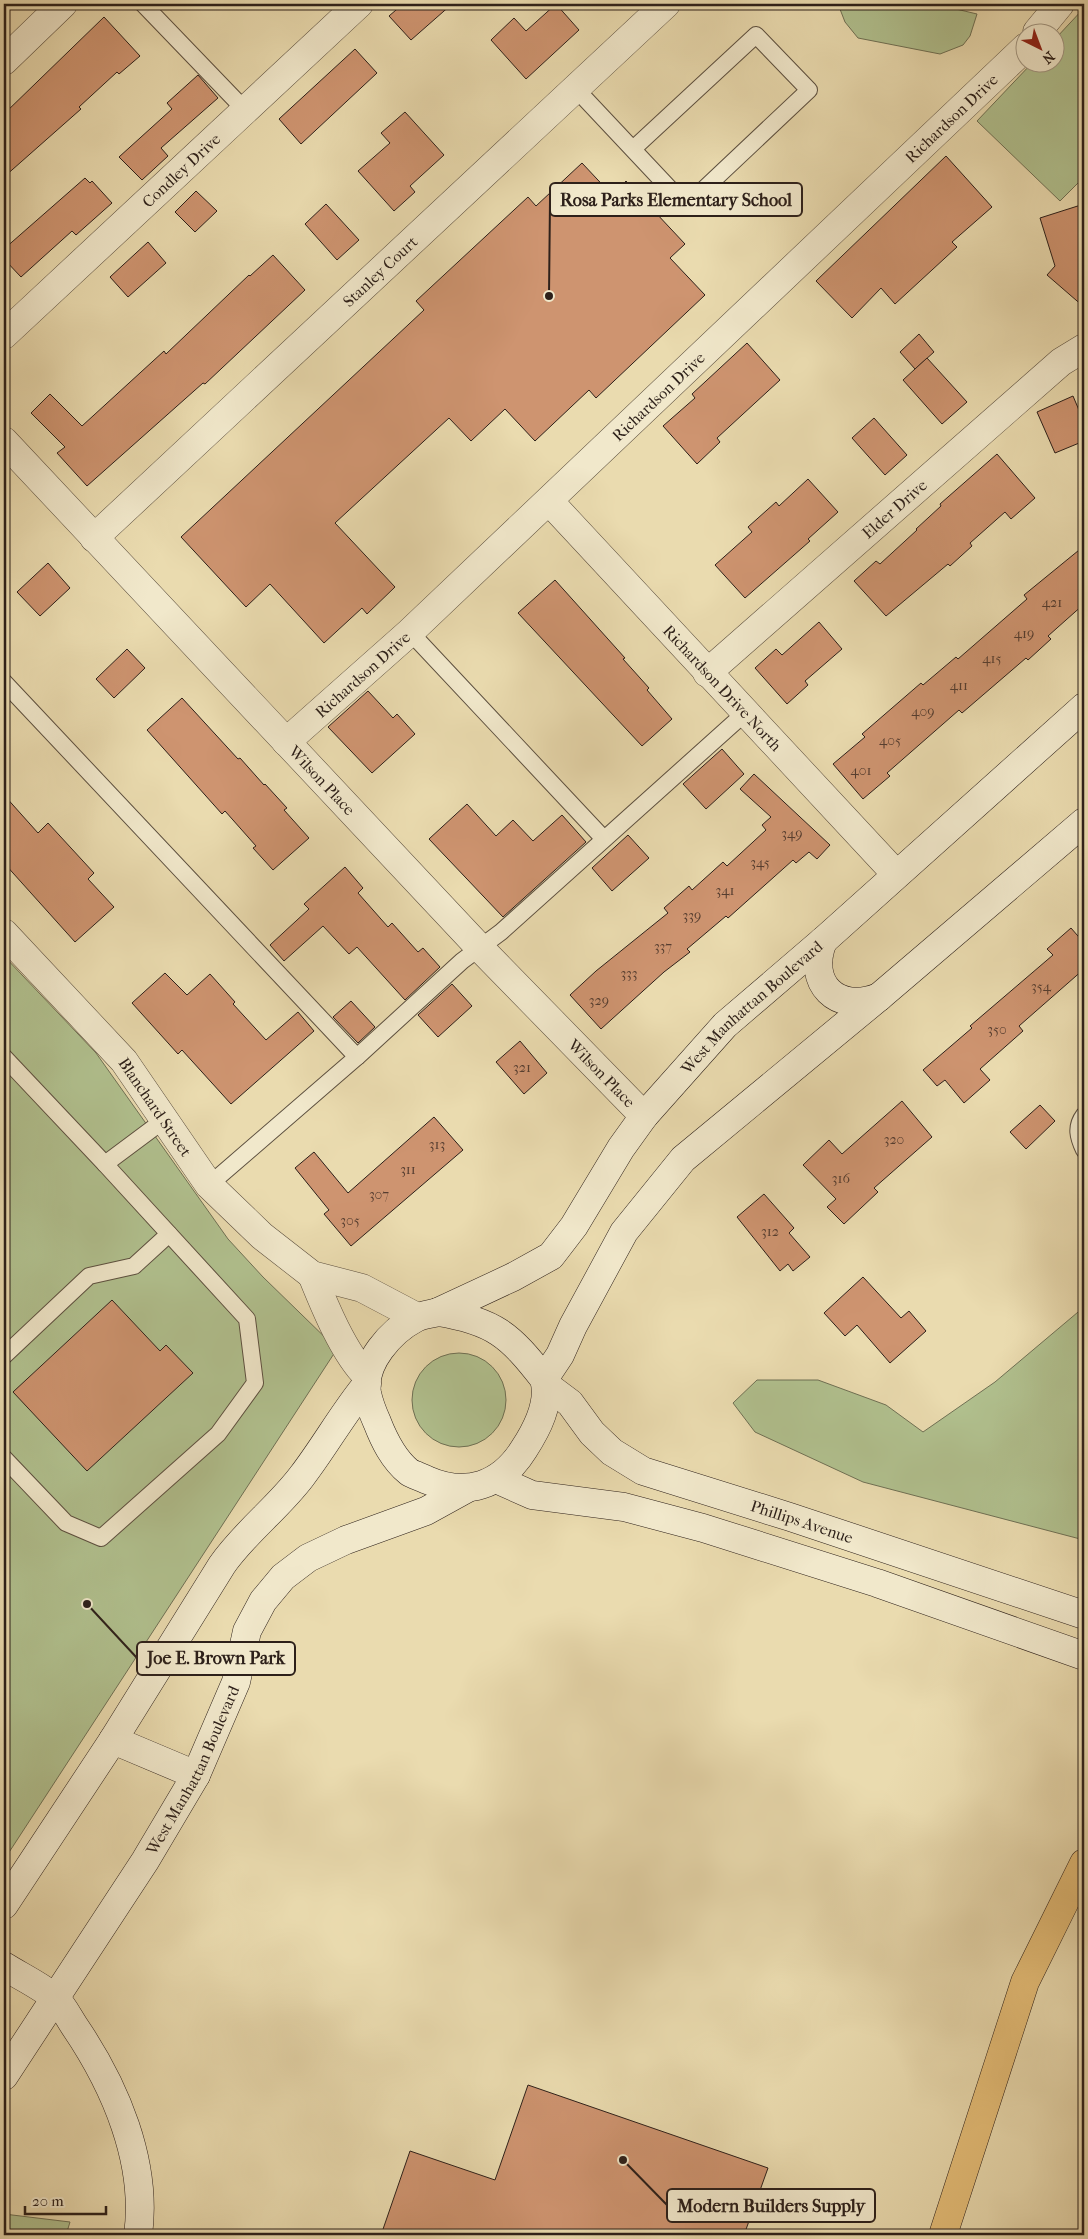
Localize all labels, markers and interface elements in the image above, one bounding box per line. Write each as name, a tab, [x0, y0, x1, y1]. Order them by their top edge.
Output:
north arrow	[1016, 22, 1066, 72]
text: N	[1038, 47, 1058, 67]
street label: Richardson Drive	[901, 70, 1002, 167]
street label: Condley Drive	[138, 129, 224, 211]
callout: Rosa Parks Elementary School	[550, 183, 802, 216]
text: Rosa Parks Elementary School	[560, 190, 793, 211]
street label: Stanley Court	[339, 232, 422, 311]
street label: Richardson Drive	[608, 348, 709, 445]
street label: Elder Drive	[858, 475, 931, 543]
house number: 421	[1042, 594, 1062, 611]
street label: Richardson Drive North	[659, 621, 786, 755]
house number: 419	[1014, 625, 1034, 642]
street label: Richardson Drive	[311, 627, 414, 722]
house number: 415	[982, 650, 1002, 667]
house number: 411	[950, 677, 968, 694]
house number: 409	[911, 703, 935, 720]
house number: 405	[879, 732, 901, 749]
street label: Wilson Place	[284, 741, 359, 819]
house number: 401	[851, 762, 871, 779]
house number: 349	[781, 825, 803, 842]
house number: 345	[750, 854, 770, 871]
house number: 341	[715, 882, 735, 899]
house number: 339	[683, 907, 701, 924]
street label: West Manhattan Boulevard	[677, 936, 827, 1079]
house number: 337	[654, 938, 672, 955]
house number: 333	[620, 965, 638, 982]
house number: 354	[1031, 978, 1052, 995]
house number: 329	[589, 992, 609, 1009]
house number: 350	[987, 1021, 1007, 1038]
street label: Wilson Place	[563, 1034, 639, 1111]
street label: Blanchard Street	[114, 1054, 196, 1160]
house number: 321	[513, 1059, 531, 1076]
house number: 320	[884, 1131, 904, 1148]
house number: 313	[429, 1136, 445, 1153]
house number: 311	[400, 1161, 416, 1178]
house number: 316	[832, 1170, 851, 1187]
house number: 307	[369, 1186, 389, 1203]
house number: 305	[340, 1212, 360, 1229]
house number: 312	[761, 1223, 779, 1240]
street label: Phillips Avenue	[748, 1496, 856, 1547]
callout: Joe E. Brown Park	[137, 1642, 295, 1675]
text: Joe E. Brown Park	[145, 1648, 286, 1669]
street label: West Manhattan Boulevard	[142, 1683, 243, 1859]
scale bar	[25, 2184, 106, 2216]
callout: Modern Builders Supply	[667, 2189, 875, 2222]
text: 20 m	[32, 2192, 64, 2210]
text: Modern Builders Supply	[676, 2196, 866, 2217]

